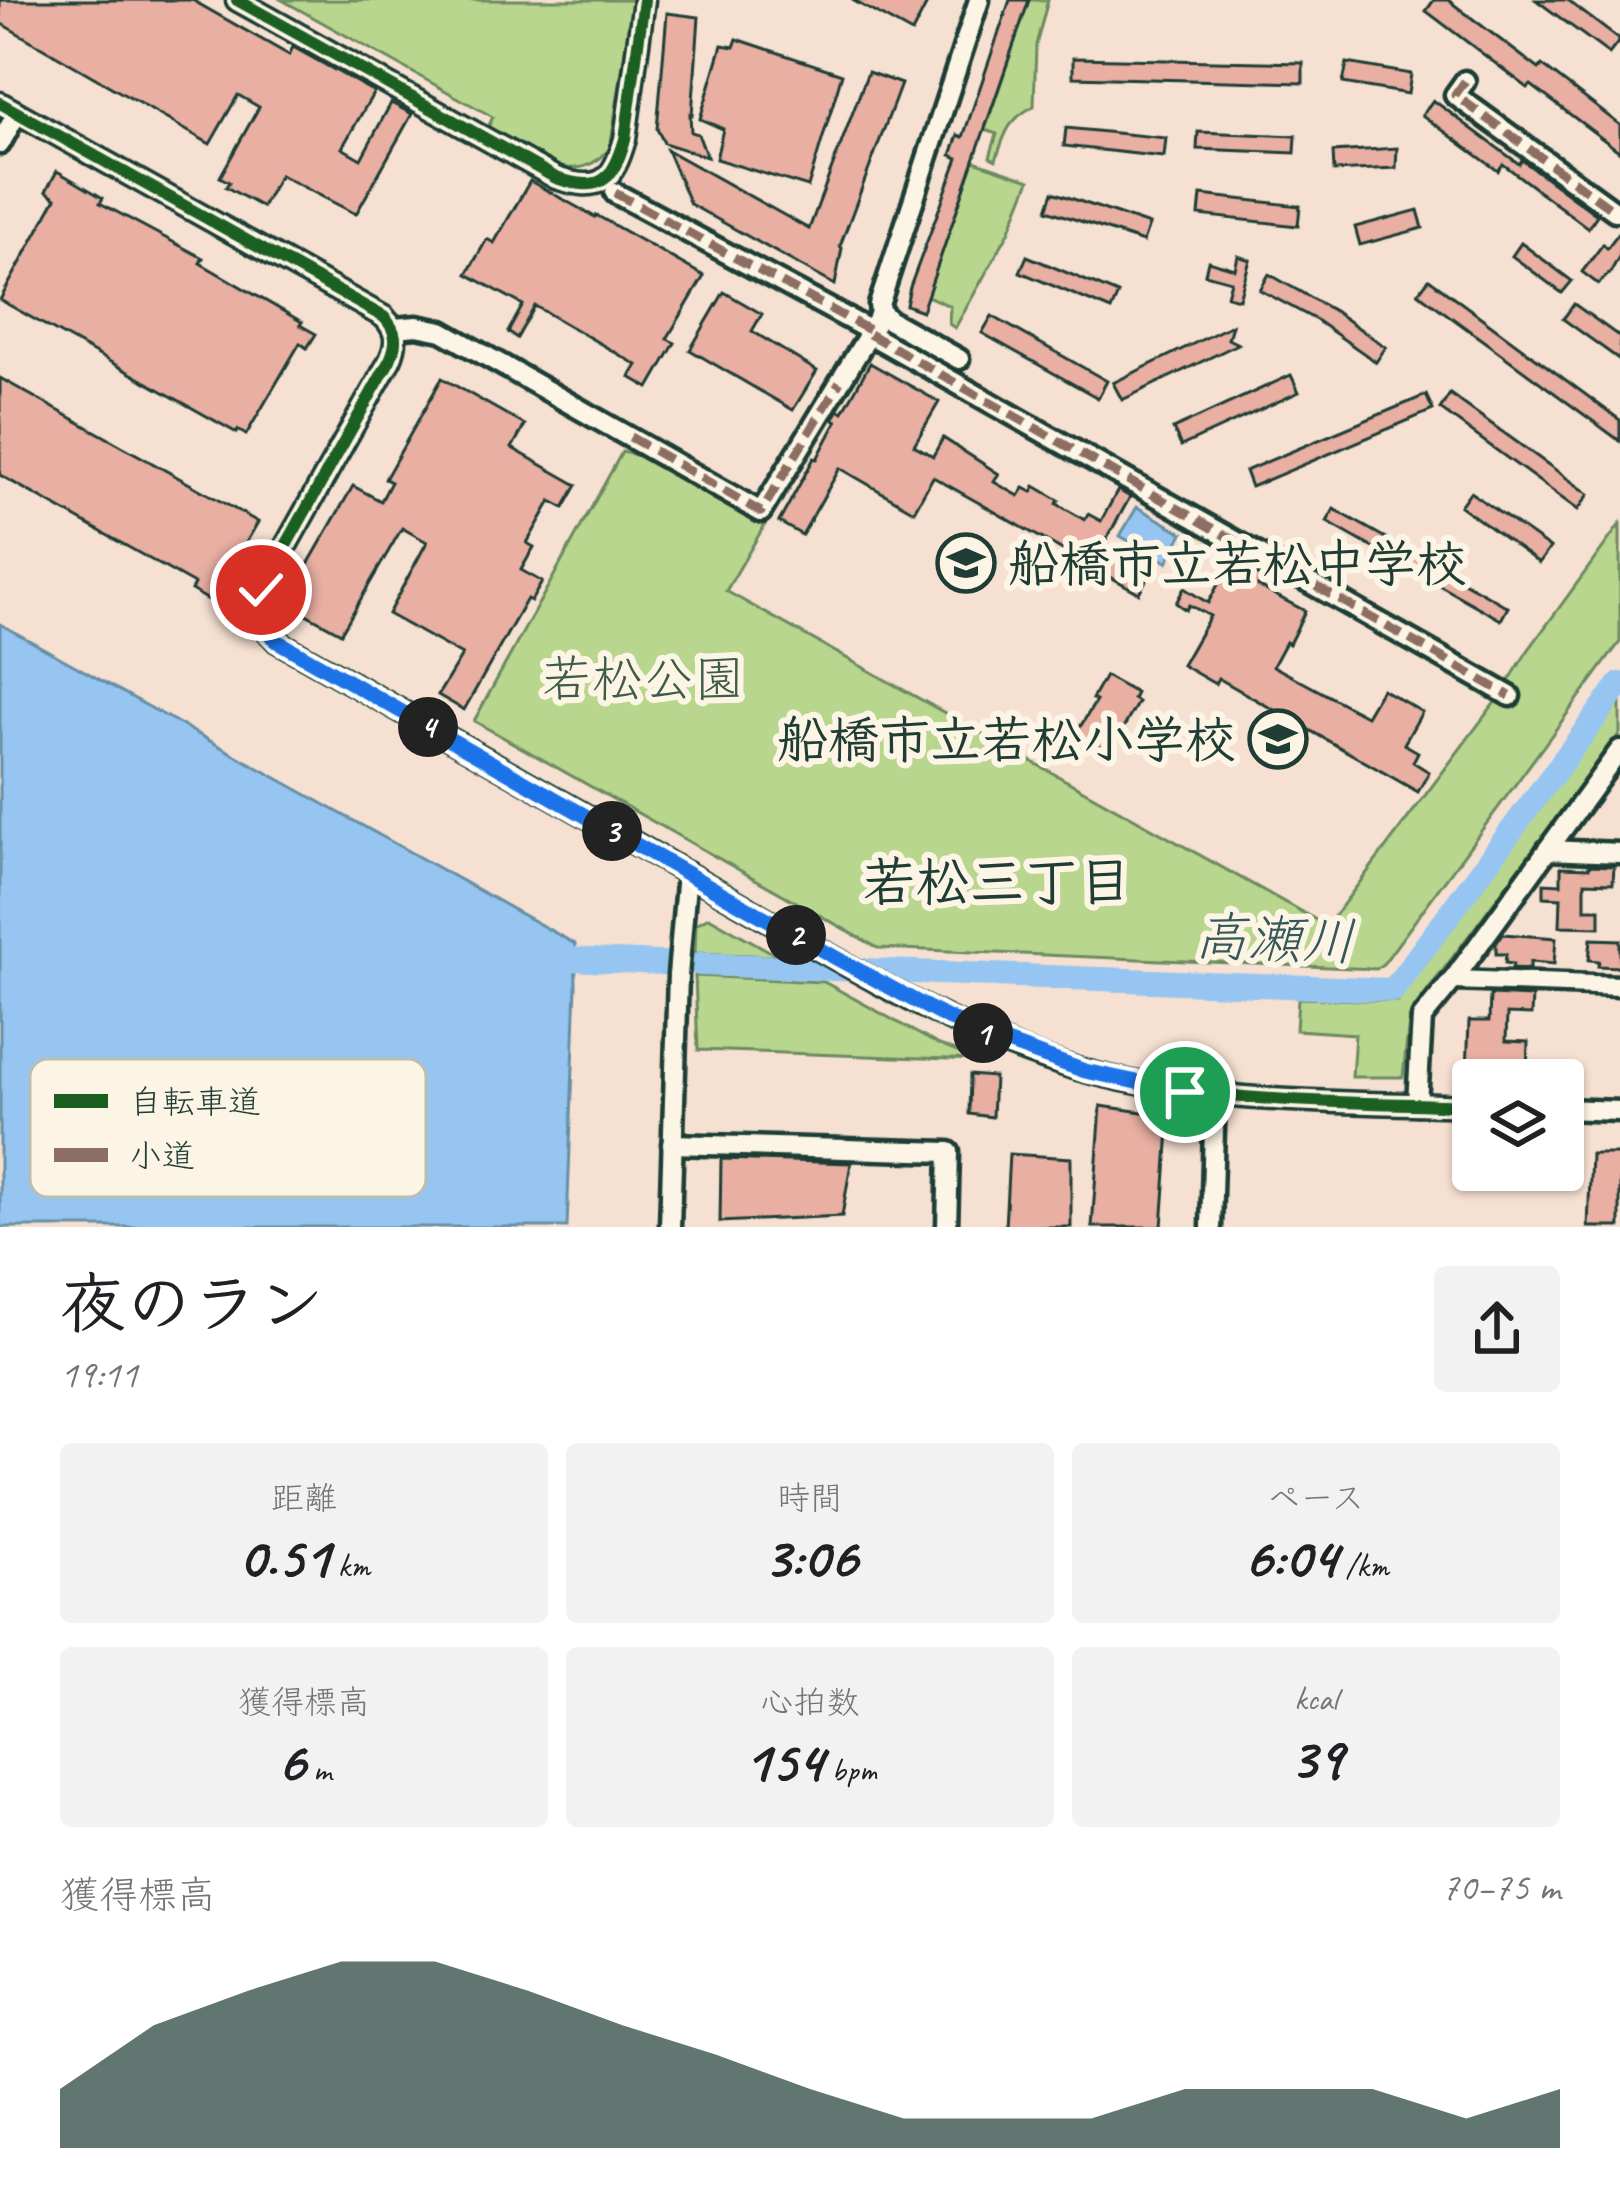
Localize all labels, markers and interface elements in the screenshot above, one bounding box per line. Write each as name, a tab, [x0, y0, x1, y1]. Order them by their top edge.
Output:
school or university icon: 船橋市立若松中学校	[935, 532, 997, 594]
place label: 船橋市立若松中学校	[1008, 532, 1467, 596]
pin	[210, 539, 312, 641]
icon: check	[228, 557, 294, 623]
park label: 若松公園	[541, 647, 745, 711]
pin: 4	[398, 697, 458, 757]
text: 4	[421, 706, 435, 748]
place label: 船橋市立若松小学校	[777, 708, 1236, 772]
school or university icon: 船橋市立若松小学校	[1247, 708, 1309, 770]
pin: 3	[582, 801, 642, 861]
text: 3	[605, 810, 619, 852]
district label: 若松三丁目	[862, 848, 1132, 916]
water label: 高瀬川	[1193, 902, 1357, 976]
pin: 2	[766, 905, 826, 965]
text: 2	[789, 914, 803, 956]
pin: 1	[953, 1003, 1013, 1063]
text: 1	[976, 1012, 990, 1054]
pin	[1134, 1041, 1236, 1143]
legend	[30, 1059, 426, 1197]
icon: arrive	[1152, 1059, 1218, 1125]
map controls	[1452, 1059, 1584, 1191]
button: layers	[1452, 1059, 1584, 1191]
text: 自転車道	[129, 1081, 261, 1123]
text: 小道	[129, 1135, 195, 1177]
text: 夜のラン	[60, 1263, 324, 1346]
button: share	[1434, 1266, 1560, 1392]
text: 19:11	[60, 1350, 138, 1399]
text: 距離	[271, 1477, 337, 1519]
text: 時間	[777, 1477, 843, 1519]
text: ペース	[1267, 1477, 1365, 1519]
text: 0.51	[238, 1519, 330, 1595]
text: 3:06	[763, 1519, 857, 1595]
text: 6:04	[1243, 1519, 1338, 1595]
text: km	[330, 1545, 370, 1587]
text: /km	[1338, 1545, 1389, 1587]
text: kcal	[1294, 1678, 1338, 1720]
text: 獲得標高	[238, 1681, 370, 1723]
text: 心拍数	[761, 1681, 860, 1723]
text: 39	[1289, 1720, 1343, 1796]
text: 6	[277, 1723, 305, 1799]
text: 154	[743, 1723, 823, 1799]
text: m	[305, 1749, 331, 1791]
text: bpm	[823, 1749, 877, 1791]
text: 70–75 m	[1441, 1863, 1560, 1912]
text: 獲得標高	[60, 1871, 216, 1920]

